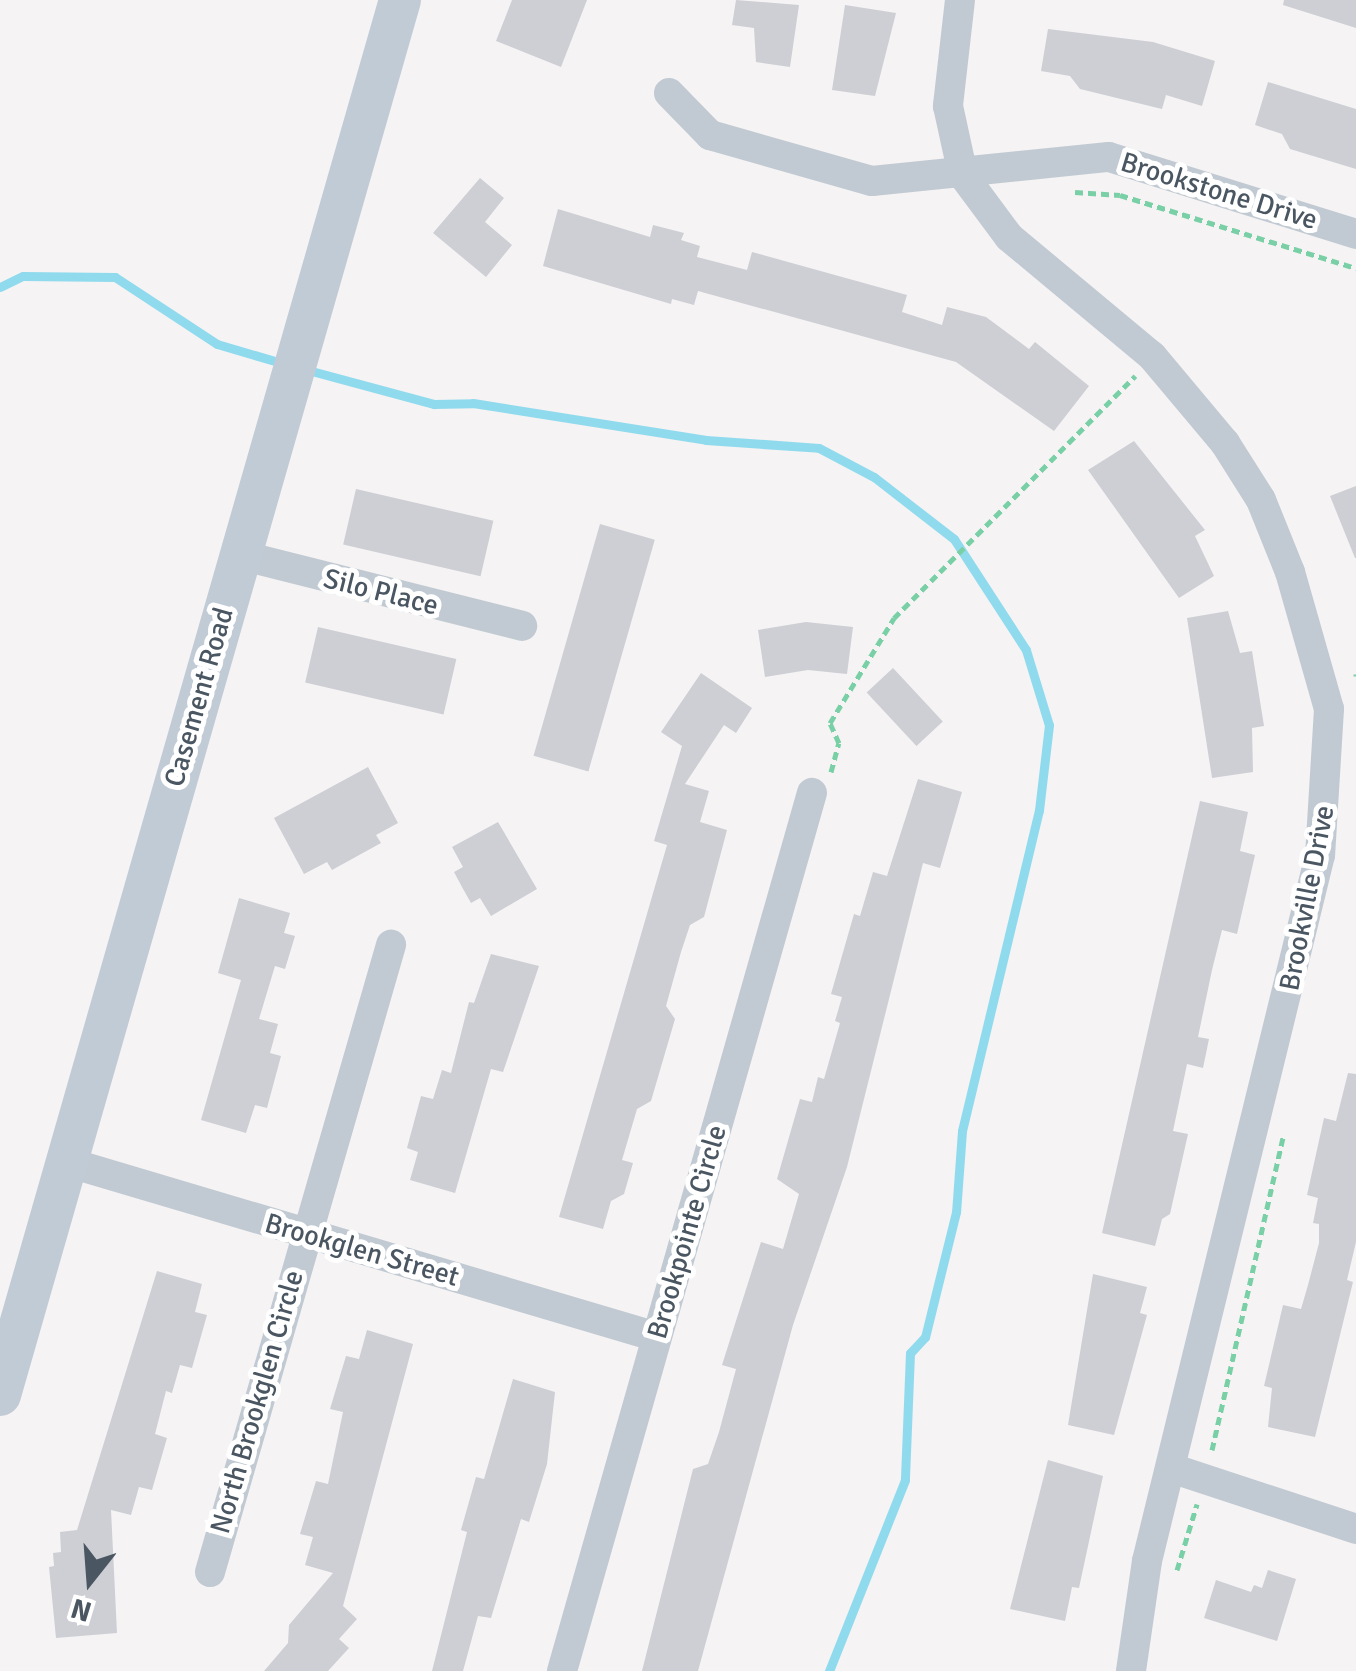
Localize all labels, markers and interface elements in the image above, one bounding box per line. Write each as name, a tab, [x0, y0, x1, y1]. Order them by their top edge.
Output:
street label: Brookstone Drive	[1117, 145, 1321, 237]
street label: Silo Place	[320, 562, 442, 622]
street label: Casement Road	[157, 604, 241, 790]
street label: Brookville Drive	[1273, 802, 1341, 994]
street label: Brookpointe Circle	[640, 1121, 734, 1343]
street label: Brookglen Street	[261, 1206, 463, 1294]
street label: North Brookglen Circle	[203, 1266, 311, 1538]
north arrow	[40, 1531, 140, 1631]
text: N	[67, 1591, 96, 1629]

